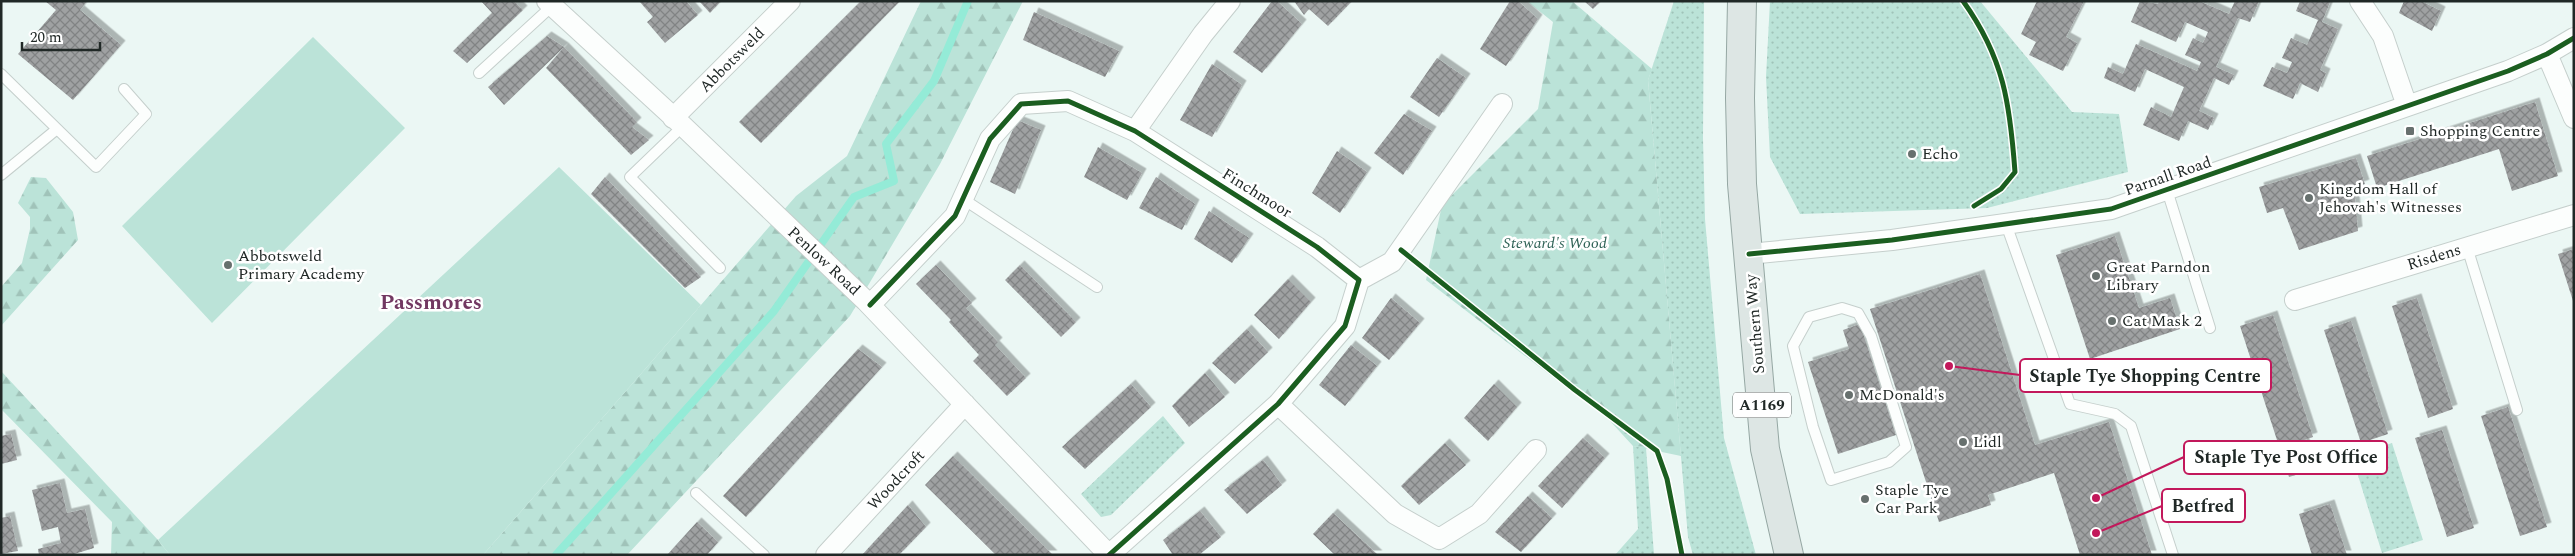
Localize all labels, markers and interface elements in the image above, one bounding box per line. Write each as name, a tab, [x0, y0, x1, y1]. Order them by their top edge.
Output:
scale bar	[22, 20, 100, 52]
street label: Abbotsweld	[694, 22, 770, 98]
text: 20 m	[30, 26, 62, 49]
place label: Shopping Centre	[2420, 119, 2540, 143]
marker: Shopping Centre	[2404, 125, 2416, 137]
place label: Echo	[1922, 142, 1958, 166]
marker: Echo	[1906, 148, 1918, 160]
street label: Parnall Road	[2121, 150, 2215, 202]
street label: Finchmoor	[1217, 162, 1297, 224]
place label: Kingdom Hall of Jehovah's Witnesses	[2319, 177, 2462, 219]
marker: Kingdom Hall of Jehovah's Witnesses	[2303, 192, 2315, 204]
street label: Penlow Road	[782, 221, 866, 301]
park label: Steward's Wood	[1503, 231, 1607, 255]
street label: Risdens	[2404, 237, 2464, 277]
place label: Abbotsweld Primary Academy	[238, 244, 365, 286]
place label: Great Parndon Library	[2106, 255, 2210, 297]
marker: Abbotsweld Primary Academy	[222, 259, 234, 271]
marker: Great Parndon Library	[2090, 270, 2102, 282]
street label: Southern Way	[1739, 272, 1771, 375]
district label: Passmores	[380, 287, 482, 319]
place label: Cat Mask 2	[2122, 309, 2202, 333]
marker: Cat Mask 2	[2106, 315, 2118, 327]
callout: Staple Tye Shopping Centre	[2020, 359, 2271, 392]
text: Staple Tye Shopping Centre	[2029, 363, 2261, 390]
place label: McDonald's	[1859, 383, 1945, 407]
marker: McDonald's	[1843, 389, 1855, 401]
road number: A1169	[1733, 392, 1791, 418]
place label: Lidl	[1973, 430, 2002, 454]
marker: Lidl	[1957, 436, 1969, 448]
callout: Staple Tye Post Office	[2184, 441, 2387, 474]
street label: Woodcroft	[861, 444, 931, 516]
text: Staple Tye Post Office	[2194, 444, 2378, 471]
place label: Staple Tye Car Park	[1875, 478, 1949, 520]
callout: Betfred	[2162, 489, 2245, 522]
marker: Staple Tye Car Park	[1859, 493, 1871, 505]
text: Betfred	[2172, 493, 2235, 520]

